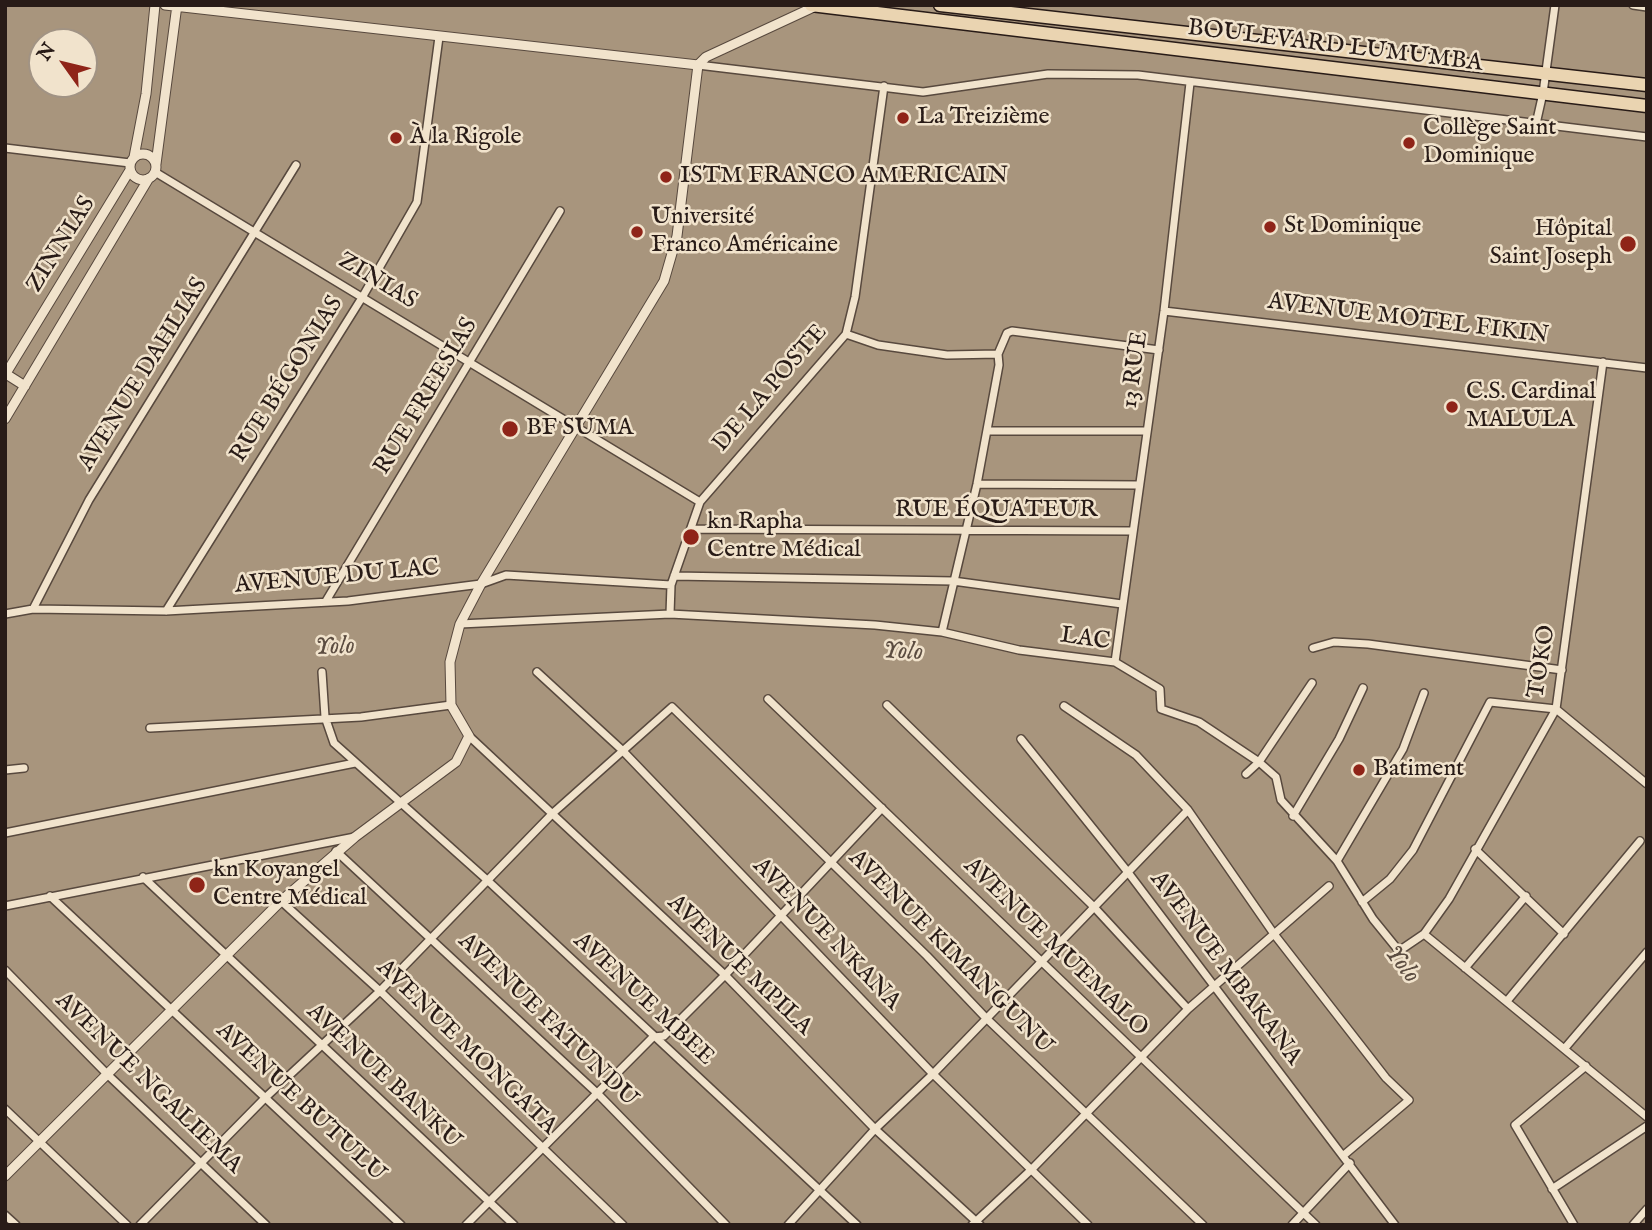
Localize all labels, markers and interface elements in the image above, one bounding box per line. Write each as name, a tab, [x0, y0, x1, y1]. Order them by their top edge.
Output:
street label: BOULEVARD LUMUMBA	[1186, 15, 1484, 79]
north arrow	[28, 28, 98, 98]
text: N	[33, 39, 62, 66]
place label: La Treizième	[917, 104, 1049, 132]
marker: La Treizième	[895, 110, 911, 126]
place label: Collège Saint Dominique	[1423, 115, 1556, 171]
place label: À la Rigole	[410, 124, 521, 152]
marker: À la Rigole	[388, 130, 404, 146]
marker: Collège Saint Dominique	[1401, 135, 1417, 151]
place label: ISTM FRANCO AMERICAIN	[680, 163, 1008, 191]
marker: ISTM FRANCO AMERICAIN	[658, 169, 674, 185]
street label: ZINNIAS	[21, 192, 103, 298]
place label: Université Franco Américaine	[651, 204, 838, 260]
place label: St Dominique	[1284, 213, 1421, 241]
place label: Hôpital Saint Joseph	[1490, 216, 1612, 272]
marker: St Dominique	[1262, 219, 1278, 235]
marker: Université Franco Américaine	[629, 224, 645, 240]
marker: Hôpital Saint Joseph	[1618, 234, 1638, 254]
street label: ZINIAS	[332, 247, 422, 317]
street label: AVENUE DAHLIAS	[73, 273, 215, 477]
street label: AVENUE MOTEL FIKIN	[1266, 288, 1550, 352]
street label: RUE BÉGONIAS	[225, 292, 351, 468]
street label: RUE FREESIAS	[369, 314, 485, 480]
street label: DE LA POSTE	[708, 319, 834, 459]
street label: 13 RUE	[1116, 330, 1156, 410]
place label: C.S. Cardinal MALULA	[1466, 379, 1596, 435]
marker: C.S. Cardinal MALULA	[1444, 399, 1460, 415]
place label: BF SUMA	[526, 415, 634, 443]
marker: BF SUMA	[500, 419, 520, 439]
street label: RUE ÉQUATEUR	[895, 497, 1097, 525]
place label: kn Rapha Centre Médical	[707, 509, 861, 565]
marker: kn Rapha Centre Médical	[681, 527, 701, 547]
street label: AVENUE DU LAC	[234, 555, 440, 601]
street label: LAC	[1058, 622, 1112, 658]
street label: TOKO	[1523, 623, 1563, 701]
water label: Yolo	[315, 632, 355, 664]
water label: Yolo	[882, 636, 924, 670]
place label: Batiment	[1373, 756, 1464, 784]
marker: Batiment	[1351, 762, 1367, 778]
street label: AVENUE KIMANGUNU	[842, 845, 1058, 1061]
street label: AVENUE MUEMALO	[957, 852, 1153, 1044]
street label: AVENUE NKANA	[746, 853, 906, 1017]
place label: kn Koyangel Centre Médical	[213, 857, 367, 913]
street label: AVENUE MBAKANA	[1143, 866, 1307, 1072]
marker: kn Koyangel Centre Médical	[187, 875, 207, 895]
street label: AVENUE MPILA	[660, 889, 818, 1043]
street label: AVENUE MBEE	[567, 927, 719, 1073]
street label: AVENUE FATUNDU	[451, 928, 643, 1114]
water label: Yolo	[1376, 940, 1426, 990]
street label: AVENUE MONGATA	[370, 954, 562, 1142]
street label: AVENUE NGALIEMA	[49, 987, 247, 1181]
street label: AVENUE BANKU	[300, 998, 466, 1156]
street label: AVENUE BUTULU	[209, 1017, 391, 1189]

